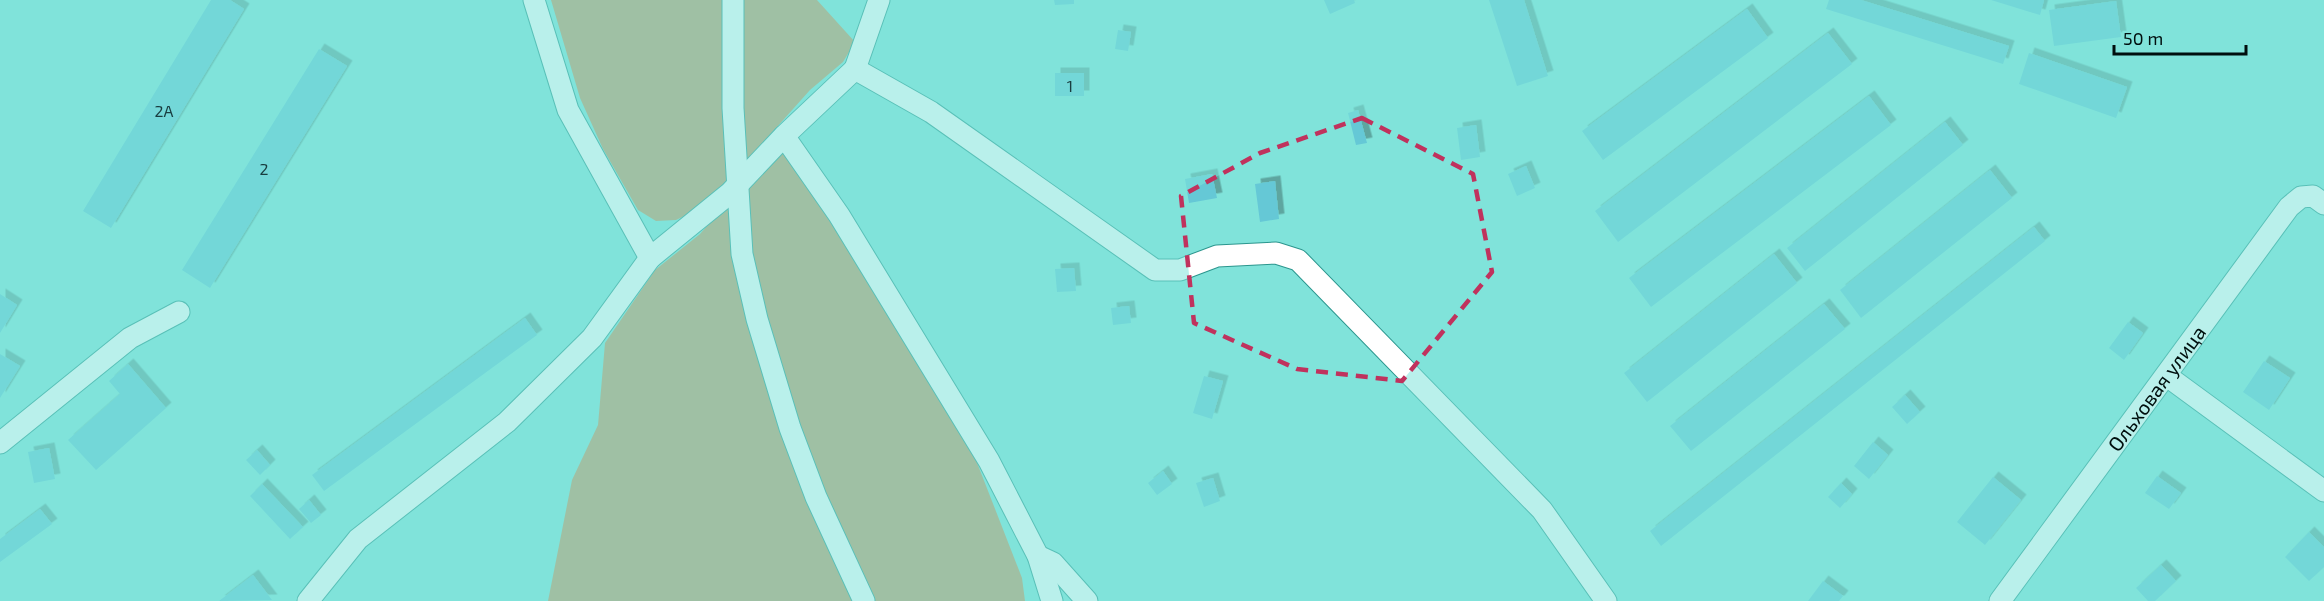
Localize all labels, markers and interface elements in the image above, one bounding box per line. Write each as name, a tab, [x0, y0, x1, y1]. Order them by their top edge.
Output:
scale bar	[2114, 18, 2246, 56]
text: 50 m	[2123, 27, 2163, 49]
house number: 1	[1067, 76, 1073, 95]
house number: 2А	[155, 101, 174, 120]
house number: 2	[260, 159, 269, 178]
street label: Ольховая улица	[2102, 321, 2210, 456]

